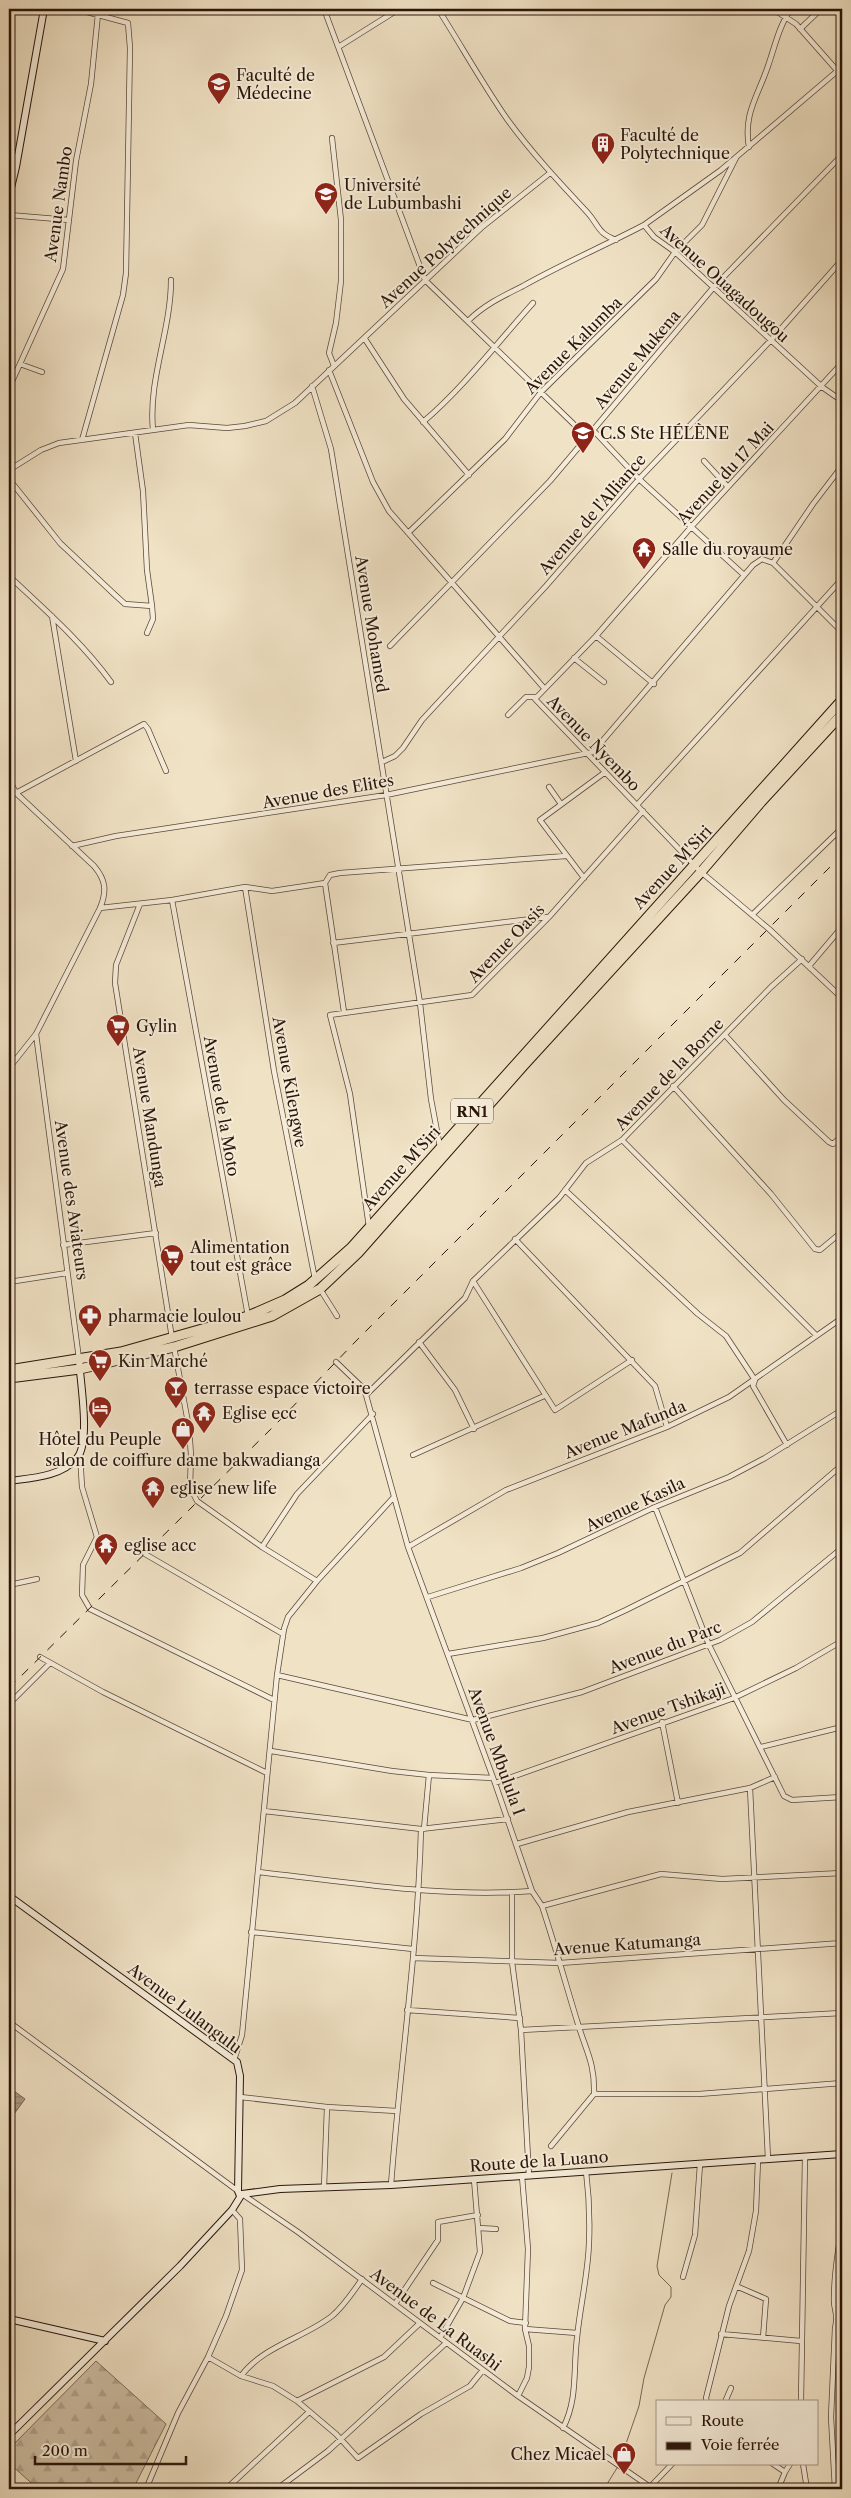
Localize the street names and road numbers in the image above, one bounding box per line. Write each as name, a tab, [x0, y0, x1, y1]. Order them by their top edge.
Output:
street label: Avenue Nambo	[40, 145, 76, 264]
street label: Avenue Polytechnique	[374, 182, 515, 312]
street label: Avenue Ouagadougou	[656, 219, 794, 346]
street label: Avenue Kalumba	[519, 292, 626, 399]
street label: Avenue Mukena	[589, 305, 685, 413]
street label: Avenue du 17 Mai	[672, 417, 778, 529]
street label: Avenue de l'Alliance	[533, 450, 650, 579]
street label: Avenue Mohamed	[351, 553, 393, 694]
street label: Avenue Nyembo	[542, 690, 645, 795]
street label: Avenue des Elites	[260, 770, 395, 813]
street label: Avenue M'Siri	[628, 821, 716, 914]
street label: Avenue Oasis	[463, 899, 549, 987]
street label: Avenue Kilengwe	[268, 1014, 311, 1149]
street label: Avenue de la Borne	[610, 1014, 728, 1135]
street label: Avenue de la Moto	[200, 1033, 244, 1178]
street label: Avenue Mandunga	[129, 1044, 171, 1189]
road number: RN1	[451, 1098, 493, 1124]
street label: Avenue des Aviateurs	[51, 1118, 93, 1281]
street label: Avenue M'Siri	[357, 1122, 444, 1215]
street label: Avenue Mafunda	[560, 1395, 689, 1463]
street label: Avenue Kasila	[581, 1472, 688, 1536]
street label: Avenue du Parc	[605, 1616, 724, 1678]
street label: Avenue Tshikaji	[607, 1678, 728, 1738]
street label: Avenue Mbulula I	[464, 1683, 529, 1818]
street label: Avenue Katumanga	[552, 1929, 702, 1959]
street label: Avenue Lulangulu	[123, 1958, 246, 2057]
street label: Route de la Luano	[469, 2146, 609, 2176]
street label: Avenue de La Ruashi	[366, 2263, 506, 2375]

